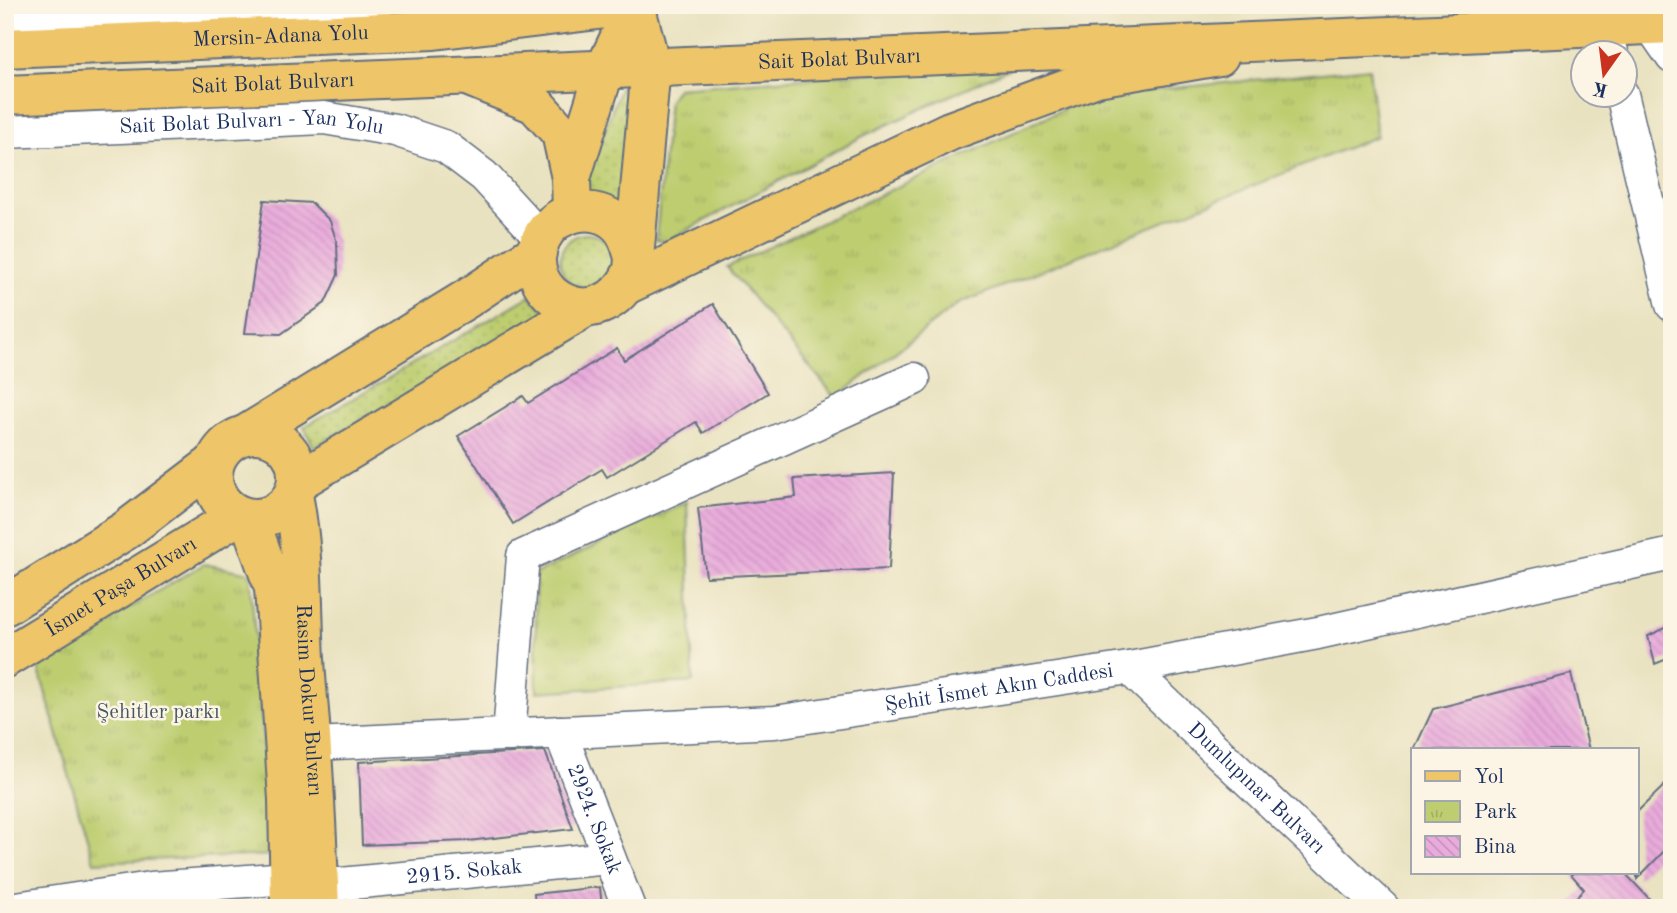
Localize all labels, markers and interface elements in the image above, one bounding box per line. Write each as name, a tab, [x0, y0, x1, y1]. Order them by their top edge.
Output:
street label: Mersin-Adana Yolu	[192, 22, 369, 51]
north arrow	[1568, 38, 1638, 108]
street label: Sait Bolat Bulvarı	[757, 46, 921, 73]
street label: Sait Bolat Bulvarı	[191, 70, 355, 98]
text: K	[1591, 77, 1610, 99]
street label: Sait Bolat Bulvarı - Yan Yolu	[119, 107, 385, 138]
street label: İsmet Paşa Bulvarı	[40, 533, 200, 641]
street label: Rasim Dokur Bulvarı	[293, 604, 325, 797]
street label: Şehit İsmet Akın Caddesi	[883, 660, 1115, 716]
park label: Şehitler parkı	[96, 702, 220, 723]
street label: Dumlupınar Bulvarı	[1183, 719, 1329, 858]
legend	[1411, 748, 1638, 874]
street label: 2924. Sokak	[563, 762, 625, 878]
text: Yol	[1474, 767, 1504, 788]
text: Park	[1474, 802, 1517, 823]
text: Bina	[1474, 837, 1516, 858]
street label: 2915. Sokak	[405, 856, 523, 888]

